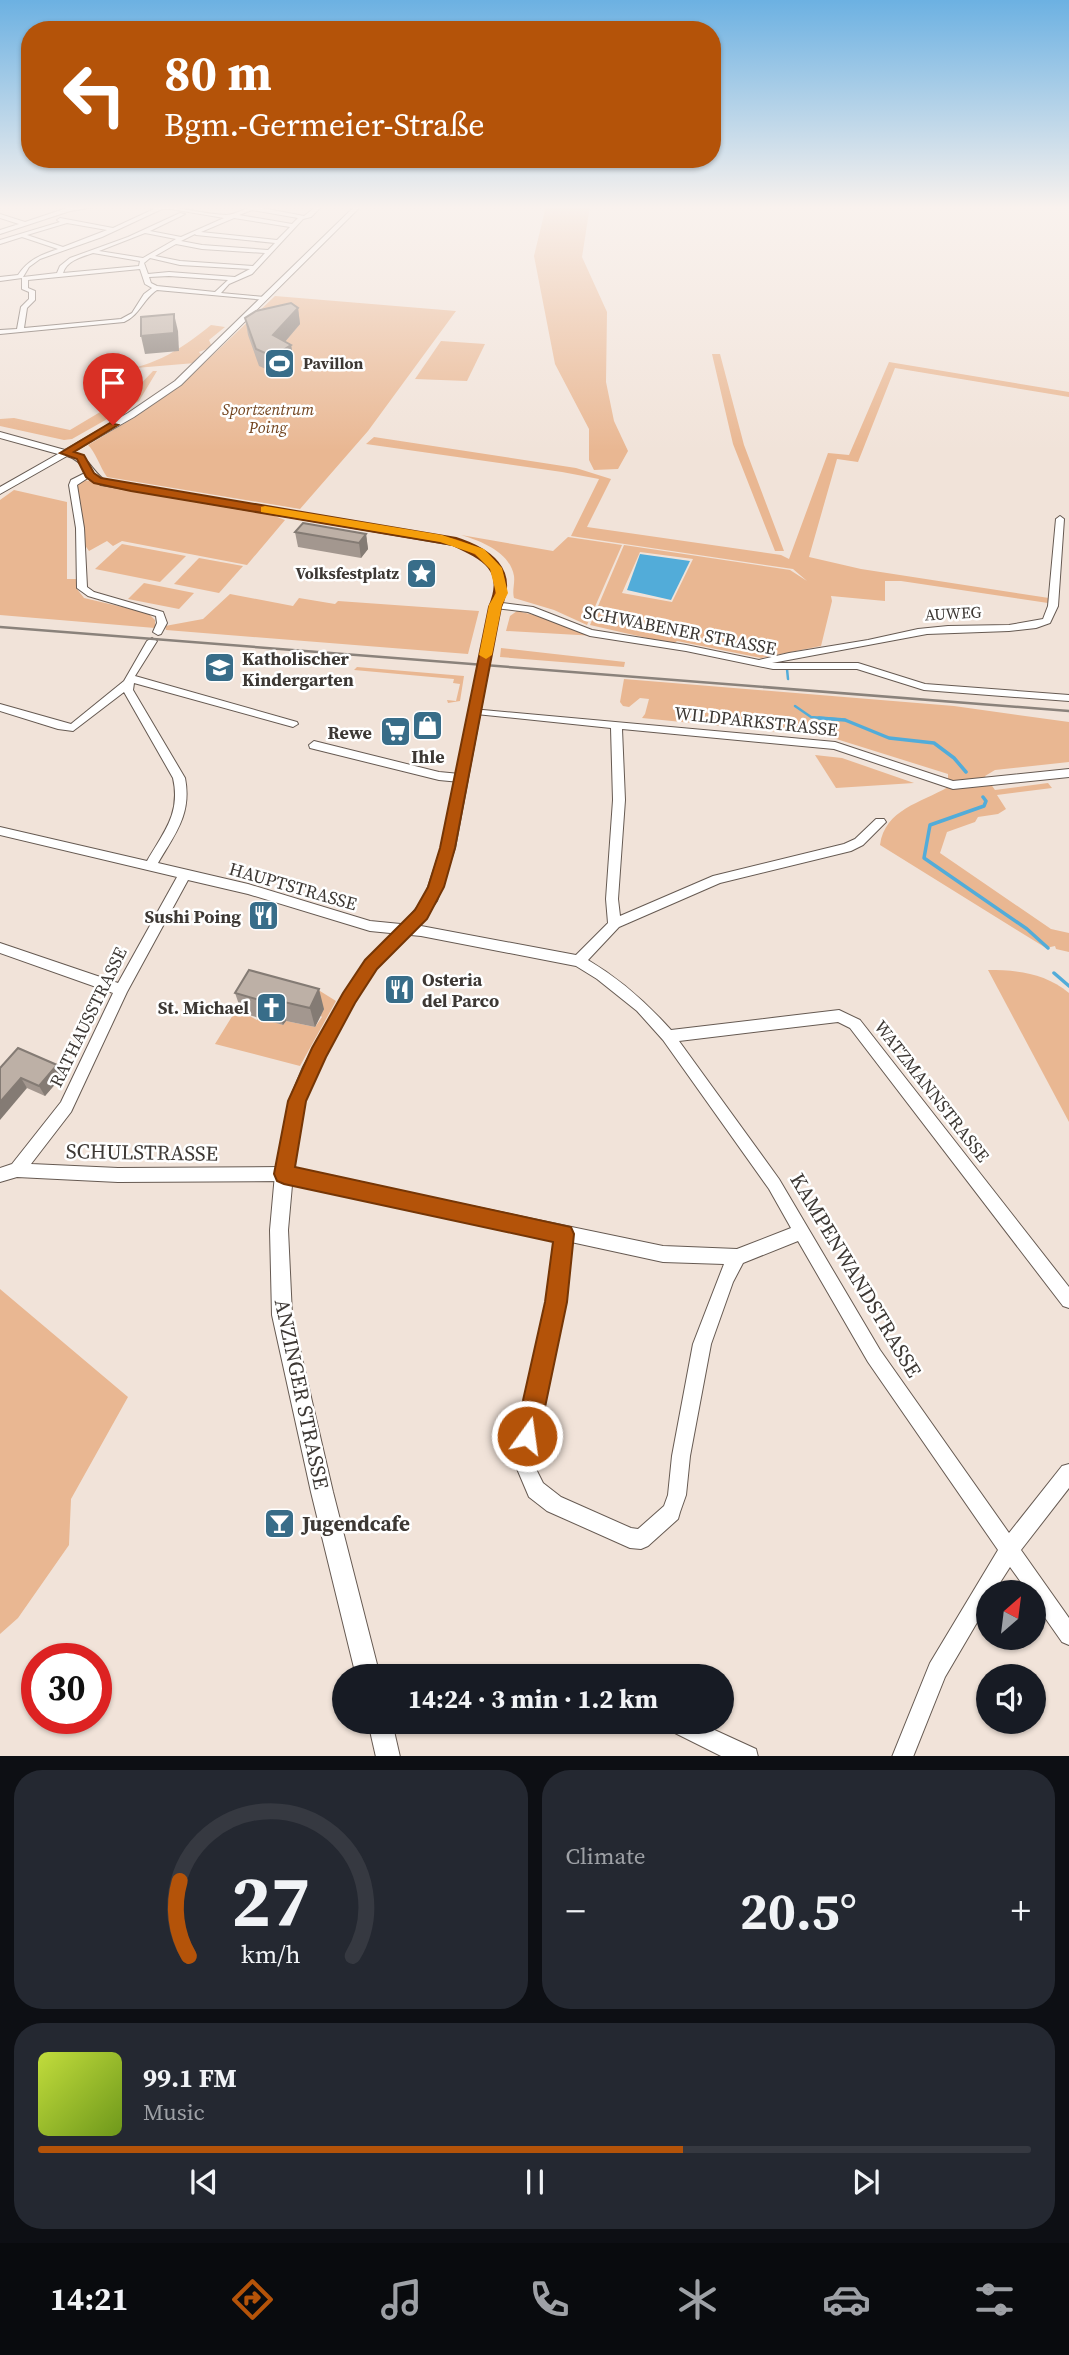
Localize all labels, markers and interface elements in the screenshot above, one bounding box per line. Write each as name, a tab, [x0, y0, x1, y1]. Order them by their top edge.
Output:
text: 80 m	[164, 39, 272, 106]
icon: left	[49, 49, 140, 140]
text: Bgm.-Germeier-Straße	[164, 103, 485, 147]
sports icon: Pavillon	[263, 346, 297, 380]
place label: Pavillon	[303, 352, 364, 374]
pin	[83, 353, 143, 425]
icon: arrive	[94, 364, 132, 402]
park label: Sportzentrum Poing	[222, 398, 314, 438]
place icon: Volksfestplatz	[405, 556, 439, 590]
place label: Volksfestplatz	[295, 562, 400, 584]
street label: SCHWABENER STRASSE	[581, 599, 779, 661]
street label: AUWEG	[924, 601, 982, 625]
place label: Katholischer Kindergarten	[242, 646, 354, 692]
school or university icon: Katholischer Kindergarten	[202, 651, 236, 685]
street label: WILDPARKSTRASSE	[673, 700, 839, 742]
shop icon: Ihle	[411, 708, 445, 742]
supermarket icon: Rewe	[378, 715, 412, 749]
place label: Rewe	[328, 720, 372, 745]
place label: Ihle	[411, 744, 445, 769]
street label: HAUPTSTRASSE	[226, 856, 360, 916]
restaurant icon: Sushi Poing	[247, 899, 281, 933]
place label: Sushi Poing	[145, 904, 241, 929]
street label: RATHAUSSTRASSE	[43, 943, 133, 1091]
place label: Osteria del Parco	[422, 967, 499, 1013]
restaurant icon: Osteria del Parco	[382, 972, 416, 1006]
church icon: St. Michael	[255, 990, 289, 1024]
place label: St. Michael	[158, 995, 249, 1020]
street label: WATZMANNSTRASSE	[869, 1015, 996, 1167]
street label: SCHULSTRASSE	[66, 1136, 218, 1168]
street label: KAMPENWANDSTRASSE	[783, 1167, 929, 1383]
street label: ANZINGER STRASSE	[268, 1296, 336, 1492]
position arrow	[490, 1399, 564, 1473]
bar icon: Jugendcafe	[262, 1506, 296, 1540]
place label: Jugendcafe	[300, 1509, 410, 1538]
north arrow	[976, 1580, 1046, 1650]
map controls	[976, 1580, 1046, 1734]
speed limit sign: 30	[21, 1643, 112, 1734]
button: sound	[976, 1664, 1046, 1734]
text: 14:24 · 3 min · 1.2 km	[408, 1681, 658, 1717]
text: Climate	[566, 1840, 645, 1872]
text: 27	[231, 1851, 310, 1950]
text: 20.5°	[740, 1875, 857, 1946]
text: −	[566, 1885, 586, 1937]
text: +	[1011, 1885, 1031, 1937]
text: km/h	[241, 1936, 301, 1970]
text: 99.1 FM	[143, 2060, 237, 2096]
text: Music	[143, 2096, 205, 2128]
icon: previous	[185, 2163, 223, 2201]
icon: pause	[516, 2163, 554, 2201]
icon: next	[847, 2163, 885, 2201]
icon: directions	[228, 2275, 277, 2324]
icon: music	[377, 2275, 426, 2324]
icon: phone	[525, 2275, 574, 2324]
icon: climate	[673, 2275, 722, 2324]
icon: car	[822, 2275, 871, 2324]
icon: filters	[970, 2275, 1019, 2324]
text: 14:21	[50, 2277, 129, 2321]

